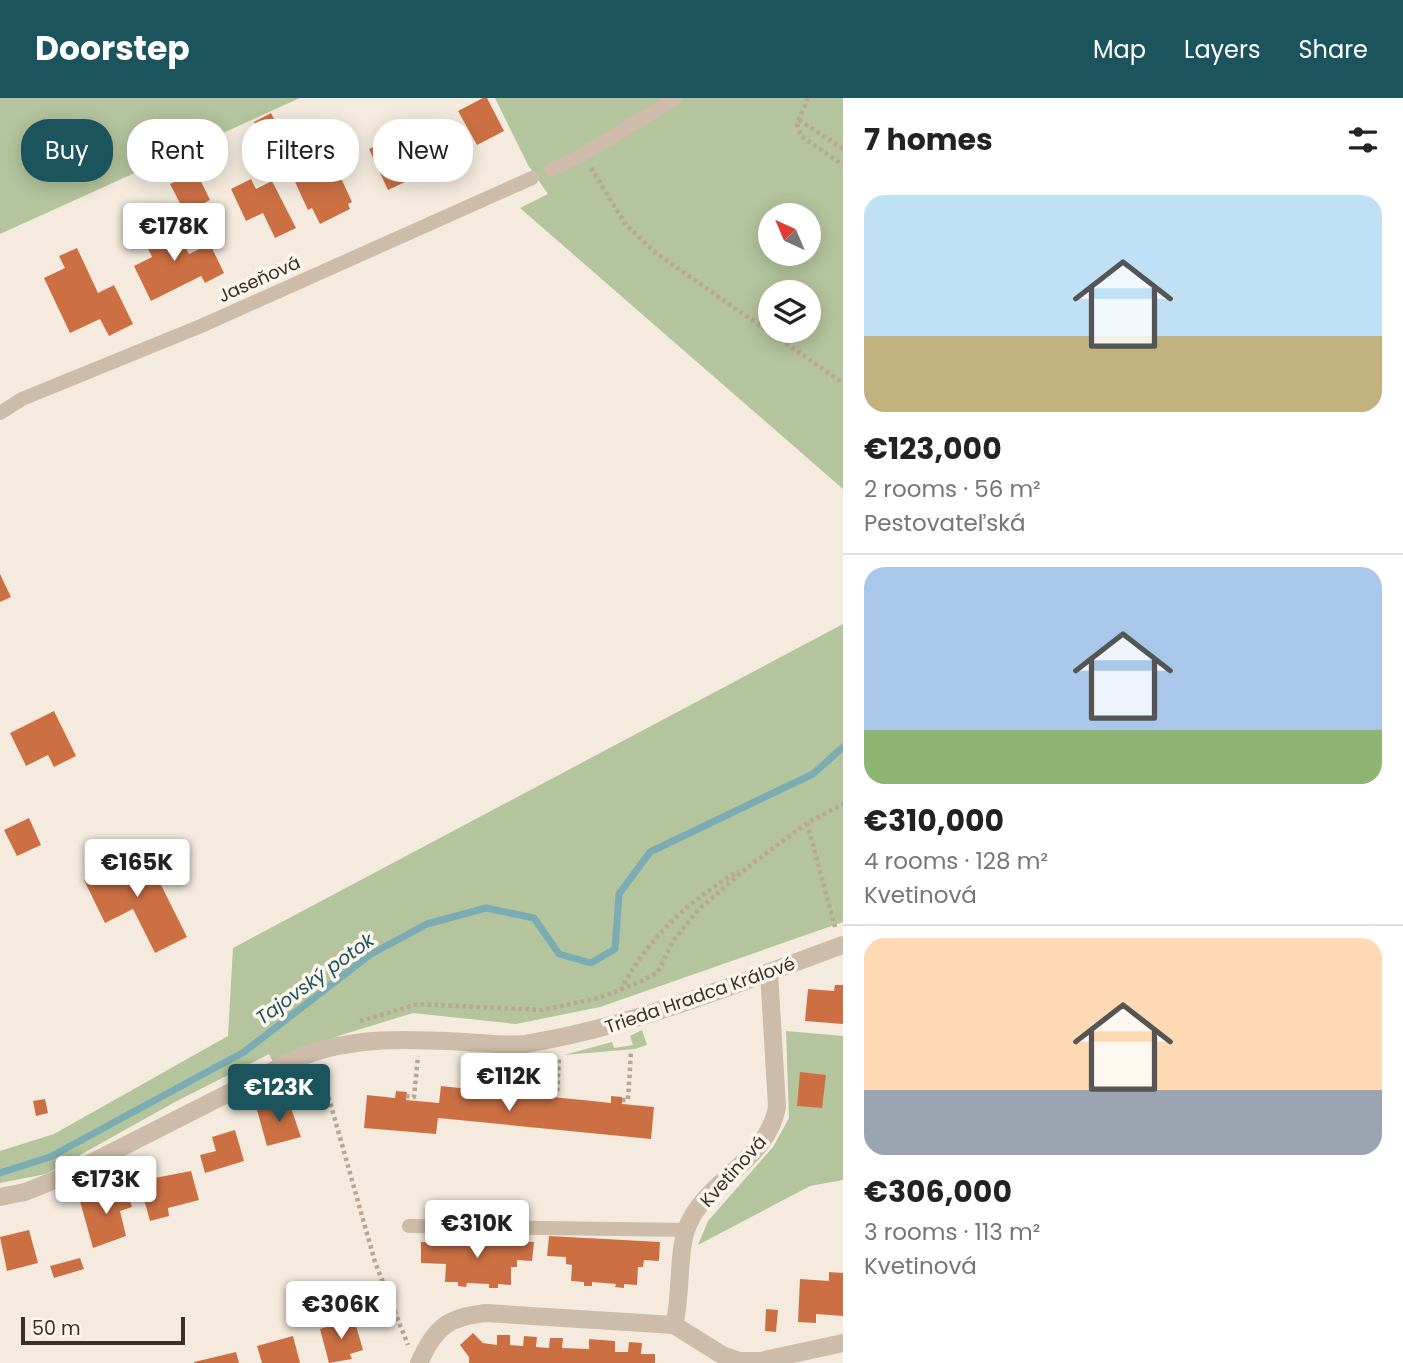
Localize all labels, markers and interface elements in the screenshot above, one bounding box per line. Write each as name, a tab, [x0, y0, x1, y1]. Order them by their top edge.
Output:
text: Doorstep	[35, 25, 190, 72]
text: Map	[1093, 33, 1146, 66]
text: Layers	[1184, 33, 1260, 66]
text: Share	[1298, 33, 1368, 66]
text: 7 homes	[864, 118, 993, 161]
chip: Buy	[21, 119, 113, 182]
chip: Rent	[127, 119, 228, 182]
chip: Filters	[242, 119, 359, 182]
chip: New	[373, 119, 473, 182]
icon: filters	[1344, 121, 1382, 159]
north arrow	[758, 203, 821, 266]
map controls	[758, 203, 821, 343]
pin: €178K	[125, 204, 223, 263]
text: €178K	[139, 210, 209, 242]
icon: home	[1060, 241, 1186, 367]
street label: Jaseňová	[214, 250, 304, 308]
button: layers	[758, 280, 821, 343]
text: €123,000	[864, 427, 1002, 470]
text: 2 rooms · 56 m²	[864, 473, 1041, 505]
text: Pestovateľská	[864, 507, 1026, 539]
icon: home	[1060, 613, 1186, 739]
text: €310,000	[864, 799, 1004, 842]
pin: €165K	[88, 840, 186, 899]
text: 4 rooms · 128 m²	[864, 845, 1048, 877]
text: €165K	[101, 846, 173, 878]
text: Kvetinová	[864, 879, 977, 911]
water label: Tajovský potok	[250, 926, 381, 1031]
street label: Trieda Hradca Králové	[602, 951, 798, 1039]
icon: home	[1060, 984, 1186, 1110]
pin: €112K	[460, 1054, 558, 1113]
text: €112K	[477, 1060, 541, 1092]
pin: €123K	[230, 1065, 328, 1124]
text: €123K	[244, 1071, 314, 1103]
street label: Kvetinová	[694, 1130, 772, 1212]
pin: €173K	[57, 1156, 155, 1216]
text: €173K	[71, 1163, 141, 1195]
text: €306,000	[864, 1170, 1012, 1213]
pin: €310K	[428, 1200, 526, 1260]
text: €310K	[441, 1207, 513, 1239]
text: 3 rooms · 113 m²	[864, 1216, 1040, 1248]
text: Kvetinová	[864, 1250, 977, 1282]
pin: €306K	[292, 1282, 390, 1341]
text: €306K	[302, 1288, 380, 1320]
scale bar	[21, 1314, 186, 1346]
text: 50 m	[32, 1315, 81, 1342]

